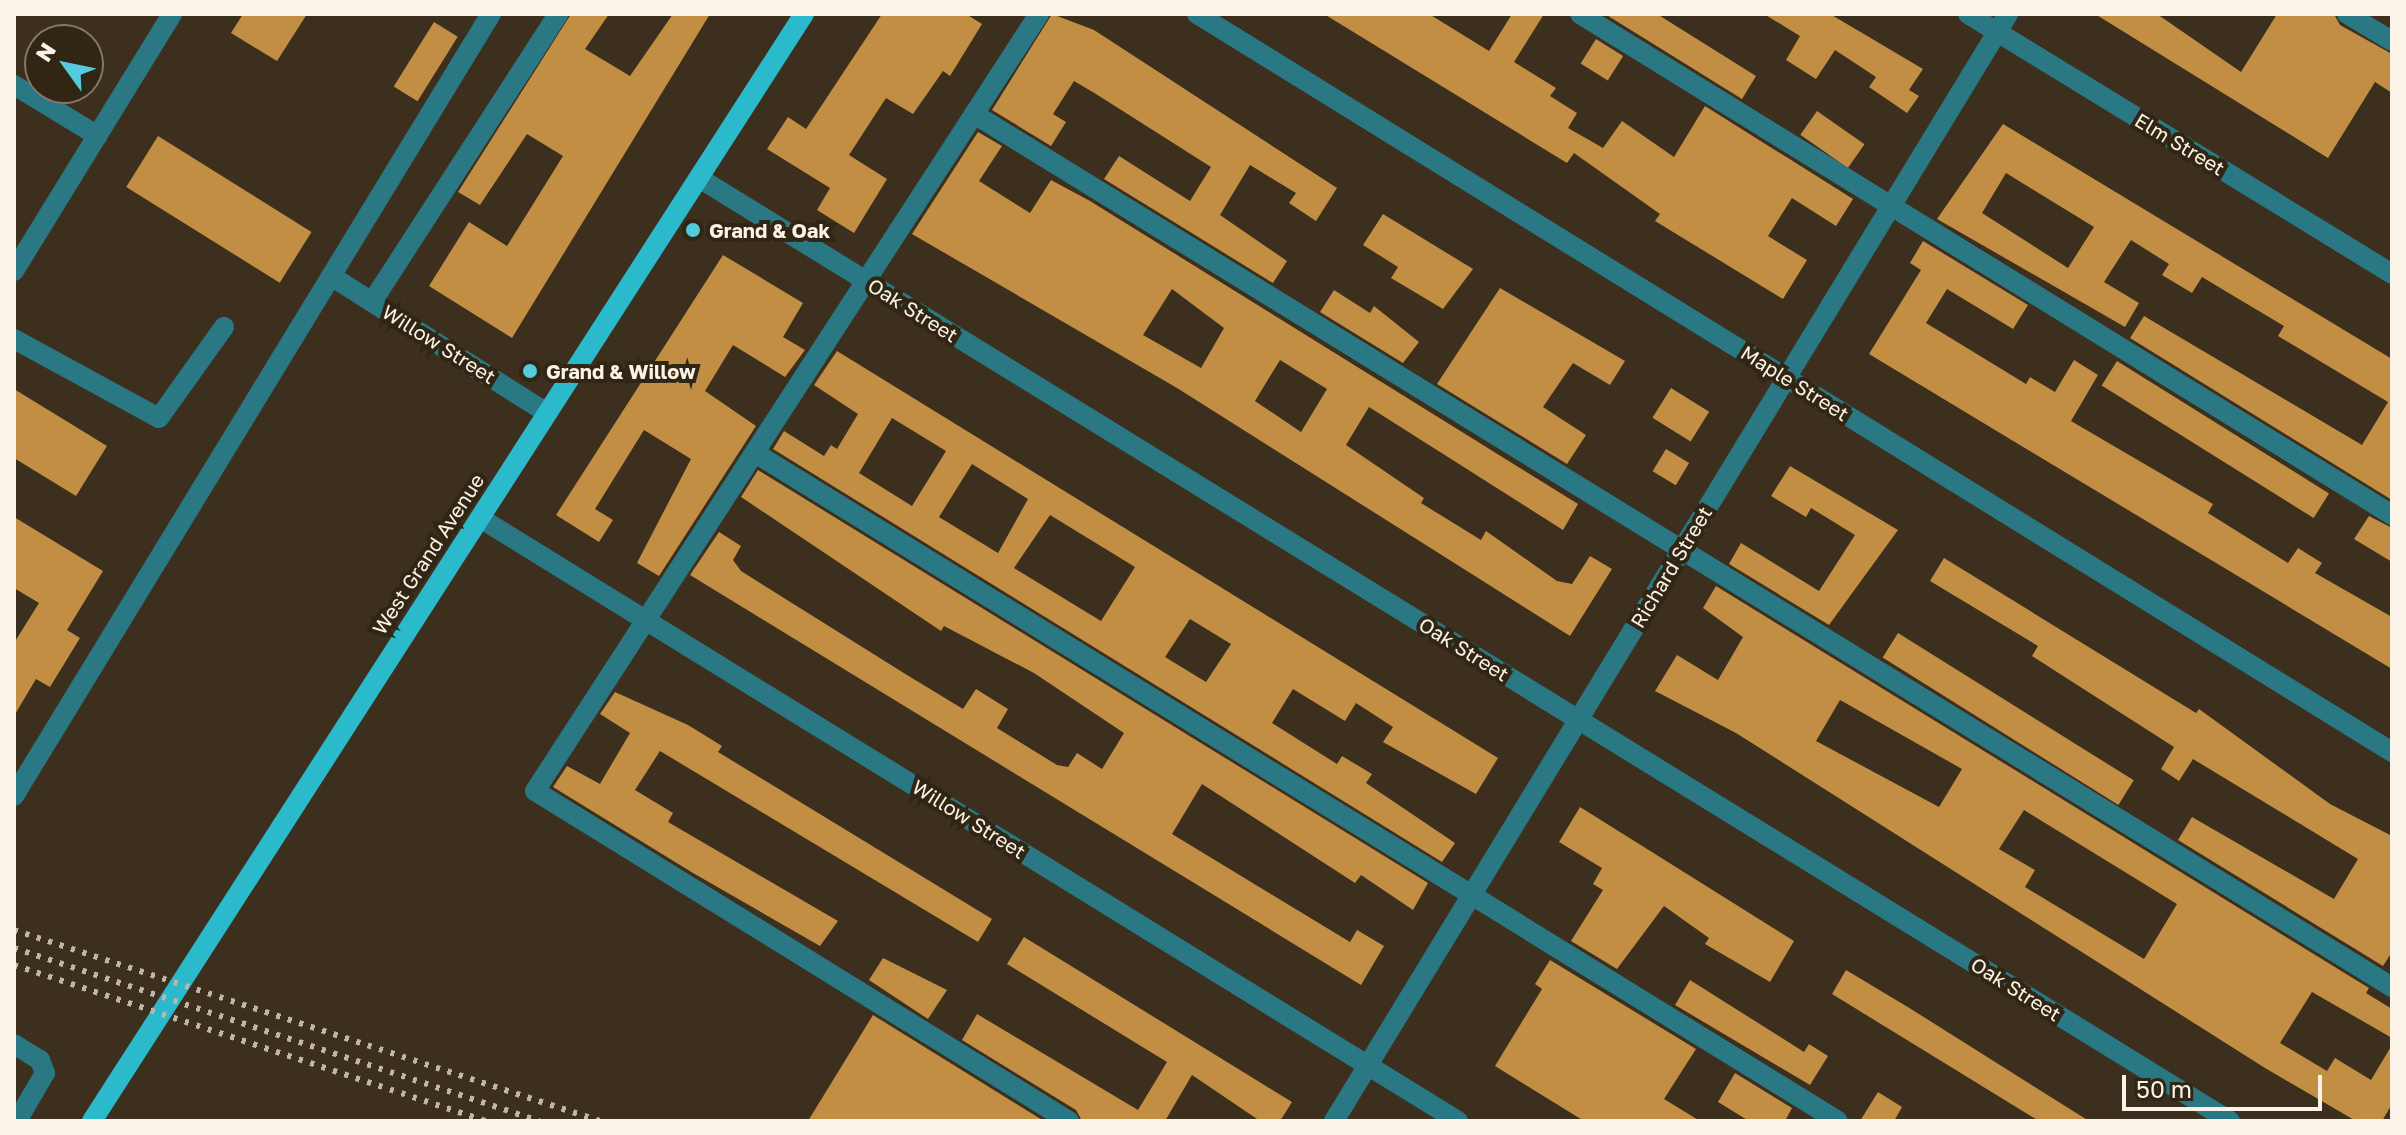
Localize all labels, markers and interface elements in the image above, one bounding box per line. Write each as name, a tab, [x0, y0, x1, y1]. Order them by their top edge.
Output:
north arrow	[24, 24, 104, 104]
text: N	[29, 37, 61, 66]
street label: Elm Street	[2131, 108, 2229, 180]
place label: Grand & Oak	[709, 218, 830, 242]
marker: Grand & Oak	[684, 221, 702, 239]
street label: Oak Street	[864, 273, 962, 347]
street label: Willow Street	[378, 300, 500, 388]
street label: Maple Street	[1737, 340, 1853, 426]
place label: Grand & Willow	[546, 359, 696, 383]
marker: Grand & Willow	[521, 362, 539, 380]
street label: West Grand Avenue	[367, 469, 489, 639]
street label: Richard Street	[1625, 502, 1717, 632]
street label: Oak Street	[1415, 612, 1513, 686]
street label: Willow Street	[908, 775, 1030, 863]
street label: Oak Street	[1967, 952, 2065, 1026]
scale bar	[2126, 1059, 2326, 1109]
text: 50 m	[2136, 1074, 2192, 1103]

